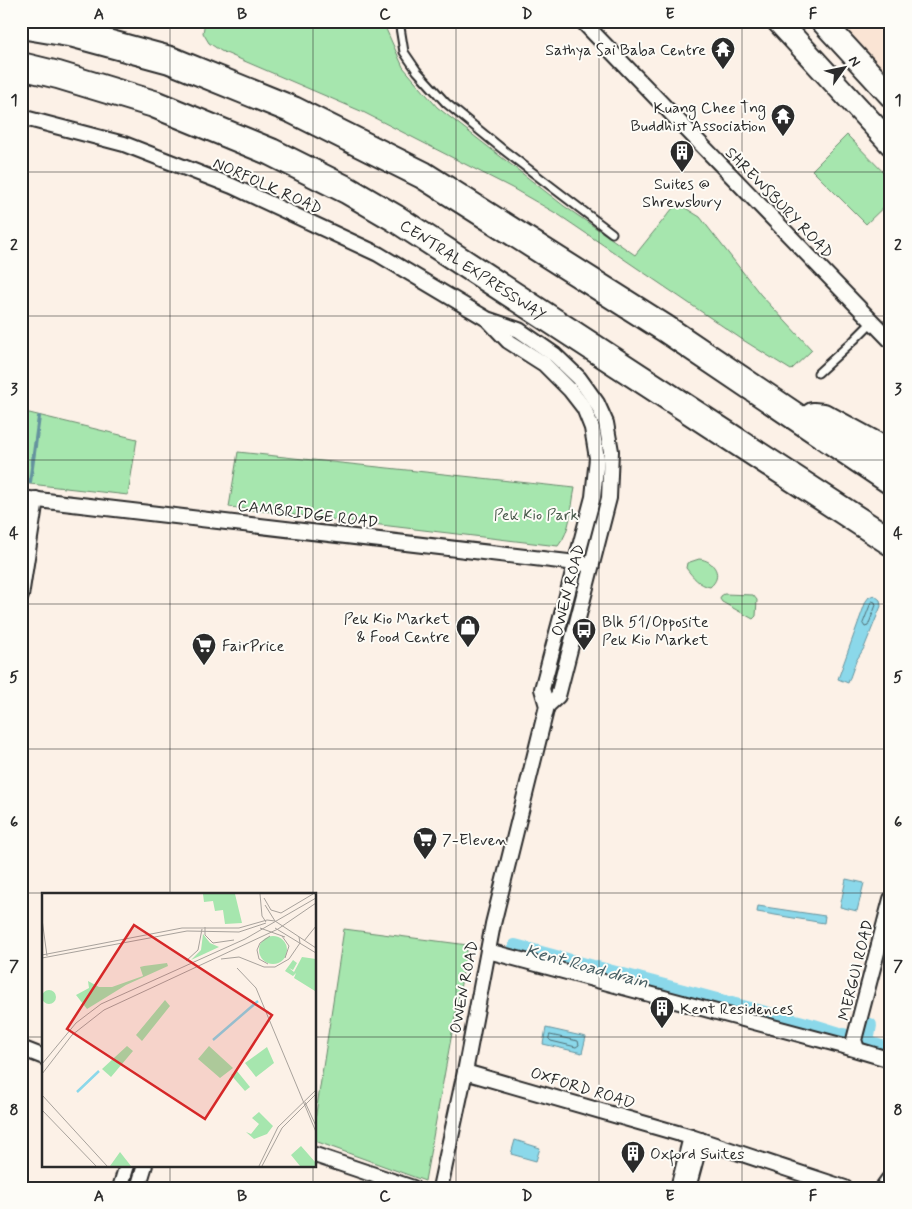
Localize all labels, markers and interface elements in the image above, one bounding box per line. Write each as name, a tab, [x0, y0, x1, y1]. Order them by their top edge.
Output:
text: A	[94, 4, 104, 25]
text: B	[237, 4, 247, 25]
text: C	[379, 4, 391, 25]
text: D	[521, 4, 533, 25]
text: E	[665, 4, 675, 25]
text: F	[809, 4, 818, 25]
temple icon: Sathya Sai Baba Centre	[710, 36, 736, 70]
place label: Sathya Sai Baba Centre	[545, 40, 706, 61]
north arrow	[820, 42, 870, 92]
text: N	[844, 53, 864, 70]
text: 1	[10, 90, 18, 111]
text: 1	[894, 90, 902, 111]
place label: Kuang Chee Tng Buddhist Association	[631, 98, 766, 137]
temple icon: Kuang Chee Tng Buddhist Association	[770, 103, 796, 137]
building icon: Suites @ Shrewsbury	[669, 139, 695, 173]
street label: SHREWSBURY ROAD	[720, 143, 838, 263]
street label: NORFOLK ROAD	[210, 153, 325, 220]
place label: Suites @ Shrewsbury	[642, 174, 722, 213]
street label: CENTRAL EXPRESSWAY	[396, 215, 550, 326]
text: 2	[10, 235, 18, 256]
text: 2	[894, 235, 902, 256]
text: 3	[10, 379, 18, 400]
text: 3	[894, 379, 902, 400]
street label: CAMBRIDGE ROAD	[236, 495, 379, 534]
park label: Pek Kio Park	[494, 505, 578, 526]
text: 4	[9, 523, 19, 544]
text: 4	[893, 523, 903, 544]
street label: OWEN ROAD	[547, 542, 590, 638]
place label: Pek Kio Market & Food Centre	[344, 609, 451, 648]
place label: Blk 51/Opposite Pek Kio Market	[602, 612, 709, 651]
shop icon: Pek Kio Market & Food Centre	[455, 614, 481, 648]
bus stop icon: Blk 51/Opposite Pek Kio Market	[571, 617, 597, 651]
supermarket icon: FairPrice	[191, 632, 217, 666]
place label: FairPrice	[222, 636, 285, 657]
text: 5	[9, 667, 19, 688]
text: 5	[893, 667, 903, 688]
text: 6	[10, 812, 18, 833]
text: 6	[894, 812, 902, 833]
supermarket icon: 7-Eleven	[412, 826, 438, 860]
place label: 7-Eleven	[442, 830, 508, 851]
inset map	[42, 893, 316, 1166]
street label: MERGUI ROAD	[834, 918, 879, 1023]
street label: OWEN ROAD	[445, 939, 484, 1035]
water label: Kent Road drain	[523, 939, 651, 995]
text: 7	[9, 956, 19, 977]
text: 7	[893, 956, 903, 977]
building icon: Kent Residences	[649, 995, 675, 1029]
place label: Kent Residences	[680, 999, 793, 1020]
street label: OXFORD ROAD	[528, 1063, 637, 1114]
text: 8	[9, 1100, 19, 1121]
text: 8	[893, 1100, 903, 1121]
building icon: Oxford Suites	[620, 1140, 646, 1174]
place label: Oxford Suites	[650, 1144, 744, 1167]
text: A	[94, 1186, 104, 1207]
text: B	[237, 1186, 247, 1207]
text: C	[379, 1186, 391, 1207]
text: D	[521, 1186, 533, 1207]
text: E	[665, 1186, 675, 1207]
text: F	[809, 1186, 818, 1207]

